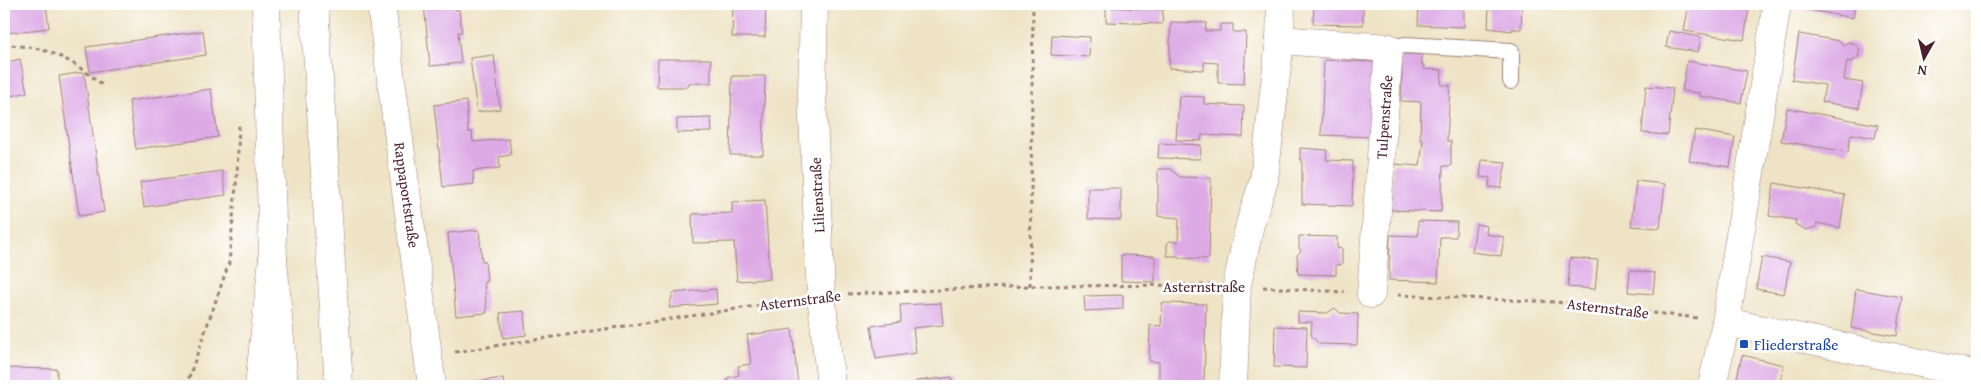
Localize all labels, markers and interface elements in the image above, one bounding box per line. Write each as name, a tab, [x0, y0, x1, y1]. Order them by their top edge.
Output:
north arrow	[1898, 32, 1948, 82]
text: N	[1916, 60, 1928, 81]
street label: Tulpenstraße	[1371, 74, 1397, 160]
street label: Rappaportstraße	[389, 141, 425, 249]
street label: Lilienstraße	[805, 157, 829, 233]
street label: Asternstraße	[1163, 276, 1245, 297]
street label: Asternstraße	[758, 285, 842, 315]
street label: Asternstraße	[1566, 293, 1650, 323]
place label: Fliederstraße	[1754, 334, 1838, 355]
marker: Fliederstraße	[1738, 338, 1750, 350]

